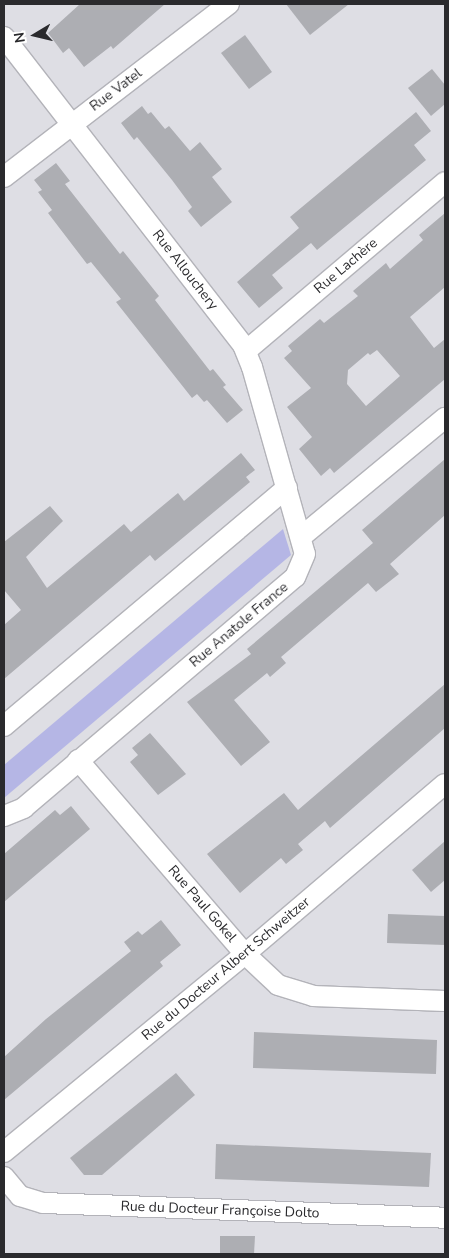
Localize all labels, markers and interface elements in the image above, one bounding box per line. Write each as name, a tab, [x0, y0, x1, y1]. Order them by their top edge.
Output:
north arrow	[10, 10, 60, 60]
text: N	[9, 31, 30, 44]
street label: Rue Vatel	[87, 65, 145, 115]
street label: Rue Allouchery	[149, 227, 221, 313]
street label: Rue Lachère	[311, 235, 381, 297]
street label: Rue Anatole France	[186, 579, 292, 671]
street label: Rue Paul Gokel	[164, 862, 240, 946]
street label: Rue du Docteur Albert Schweitzer	[139, 894, 313, 1044]
street label: Rue du Docteur Françoise Dolto	[120, 1198, 320, 1222]

